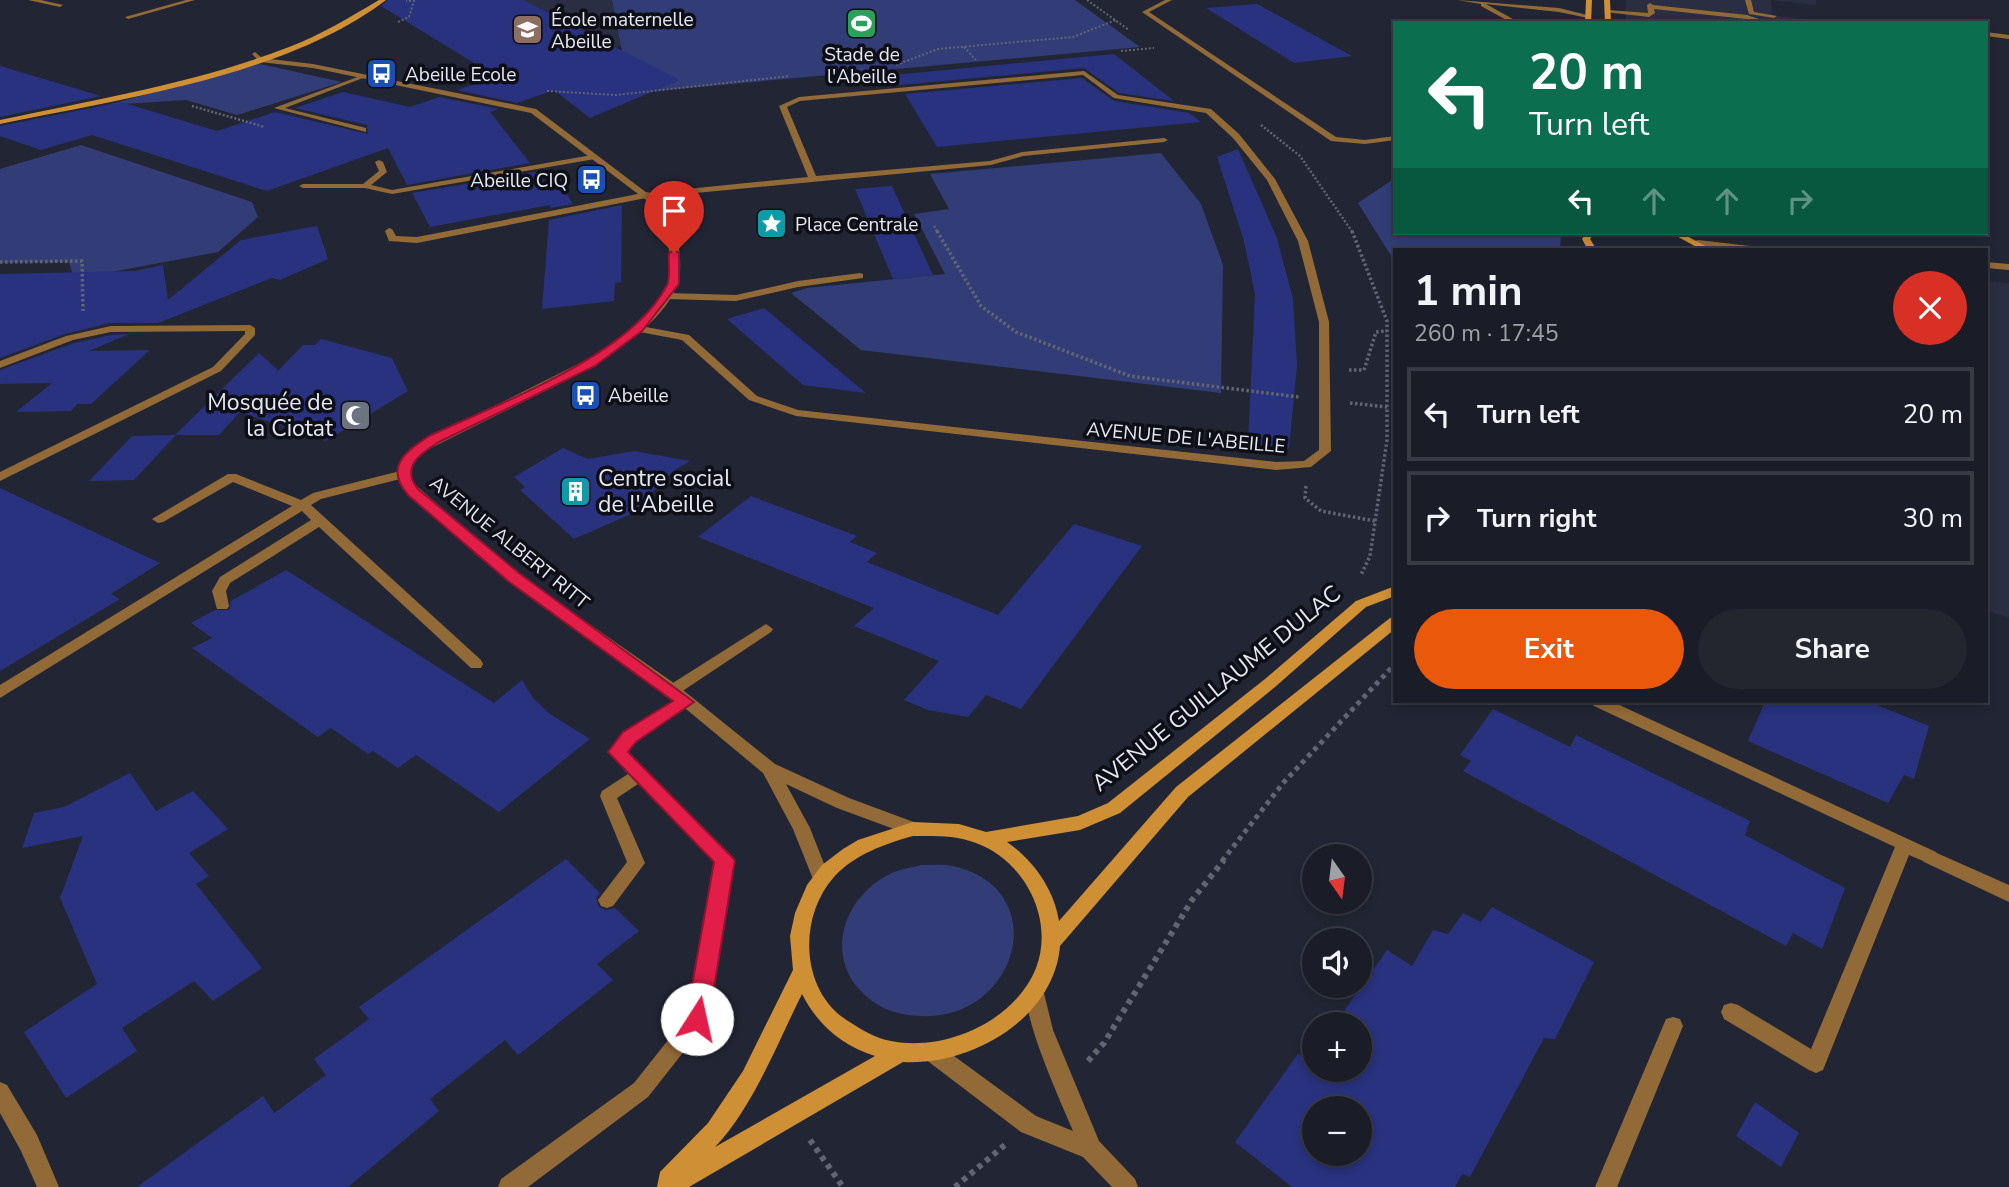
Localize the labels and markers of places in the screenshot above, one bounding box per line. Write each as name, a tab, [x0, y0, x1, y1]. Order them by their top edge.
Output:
sports icon: Stade de l'Abeille	[845, 6, 879, 40]
place label: École maternelle Abeille	[551, 7, 694, 55]
school or university icon: École maternelle Abeille	[511, 13, 545, 47]
place label: Stade de l'Abeille	[824, 42, 900, 90]
bus stop icon: Abeille Ecole	[365, 57, 399, 91]
place label: Abeille Ecole	[405, 62, 516, 88]
bus stop icon: Abeille CIQ	[574, 163, 608, 197]
place label: Abeille CIQ	[470, 168, 568, 194]
pin	[644, 181, 704, 253]
place icon: Place Centrale	[755, 207, 789, 241]
place label: Place Centrale	[795, 212, 918, 238]
bus stop icon: Abeille	[568, 378, 602, 412]
place label: Abeille	[608, 383, 669, 409]
place label: Mosquée de la Ciotat	[207, 387, 334, 444]
mosque icon: Mosquée de la Ciotat	[339, 398, 373, 432]
place label: Centre social de l'Abeille	[598, 463, 731, 520]
building icon: Centre social de l'Abeille	[558, 474, 592, 508]

